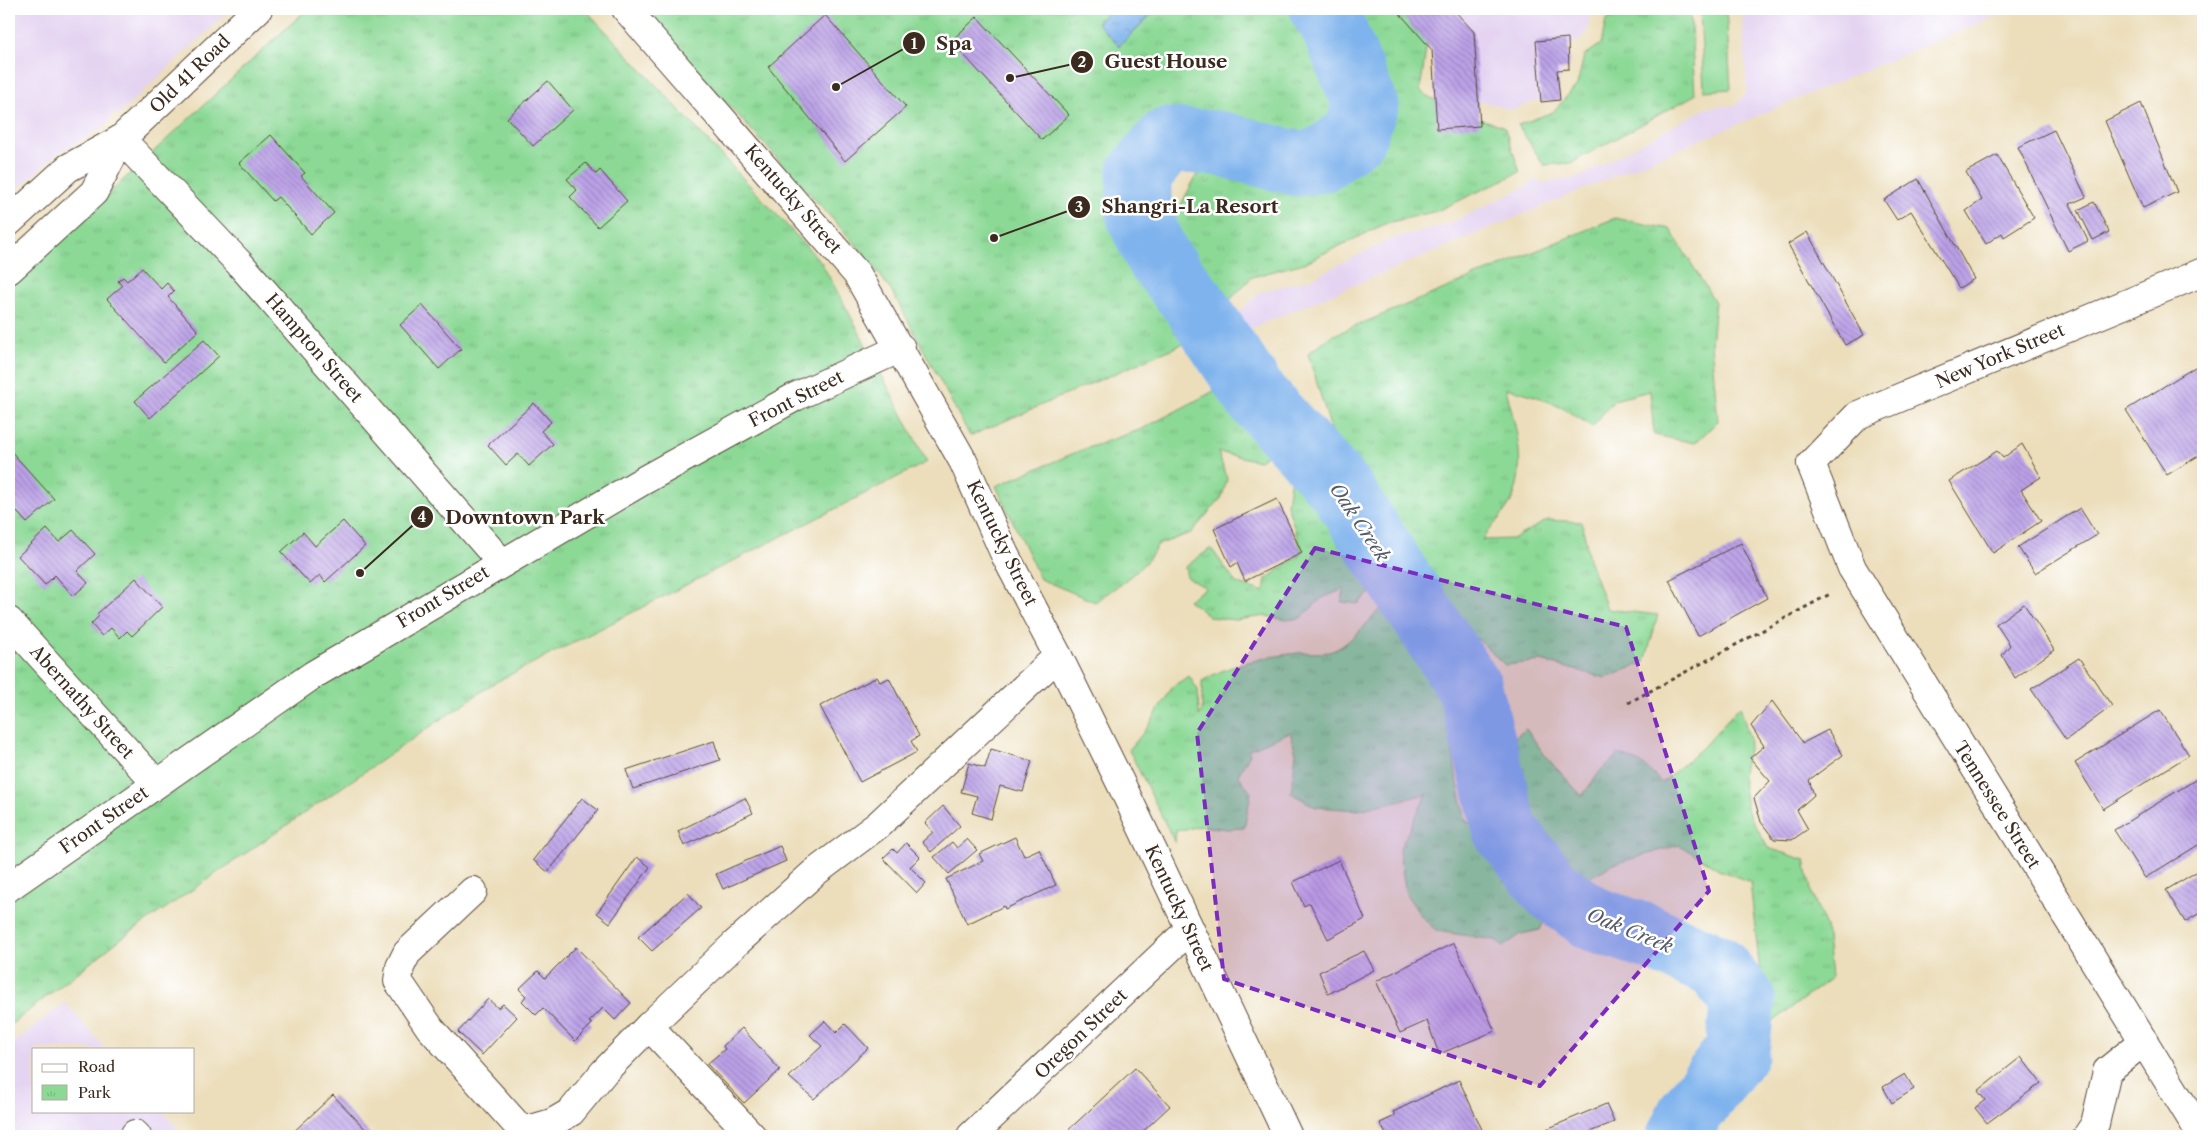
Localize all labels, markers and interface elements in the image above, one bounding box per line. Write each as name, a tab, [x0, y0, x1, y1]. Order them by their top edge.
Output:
callout: Spa	[902, 26, 982, 60]
street label: Old 41 Road	[145, 30, 235, 118]
text: Spa	[936, 32, 973, 55]
text: 1	[911, 34, 918, 53]
callout: Guest House	[1069, 45, 1237, 79]
text: Guest House	[1105, 50, 1227, 73]
text: 2	[1078, 52, 1087, 71]
street label: Kentucky Street	[740, 140, 847, 258]
callout: Shangri-La Resort	[1067, 190, 1289, 224]
text: Shangri-La Resort	[1102, 195, 1279, 218]
text: 3	[1075, 197, 1083, 216]
street label: Hampton Street	[261, 289, 368, 407]
street label: New York Street	[1932, 319, 2068, 393]
street label: Front Street	[745, 365, 848, 432]
street label: Kentucky Street	[962, 477, 1042, 610]
water label: Oak Creek	[1325, 478, 1395, 566]
callout: Downtown Park	[410, 500, 614, 534]
text: Downtown Park	[445, 506, 605, 529]
text: 4	[418, 507, 427, 526]
street label: Front Street	[393, 561, 494, 633]
street label: Abernathy Street	[25, 640, 139, 764]
street label: Tennessee Street	[1949, 737, 2045, 873]
street label: Front Street	[55, 781, 153, 859]
street label: Kentucky Street	[1140, 841, 1218, 975]
water label: Oak Creek	[1584, 903, 1676, 958]
street label: Oregon Street	[1030, 984, 1132, 1084]
legend	[32, 1048, 195, 1112]
text: Road	[78, 1057, 115, 1076]
text: Park	[78, 1083, 112, 1102]

